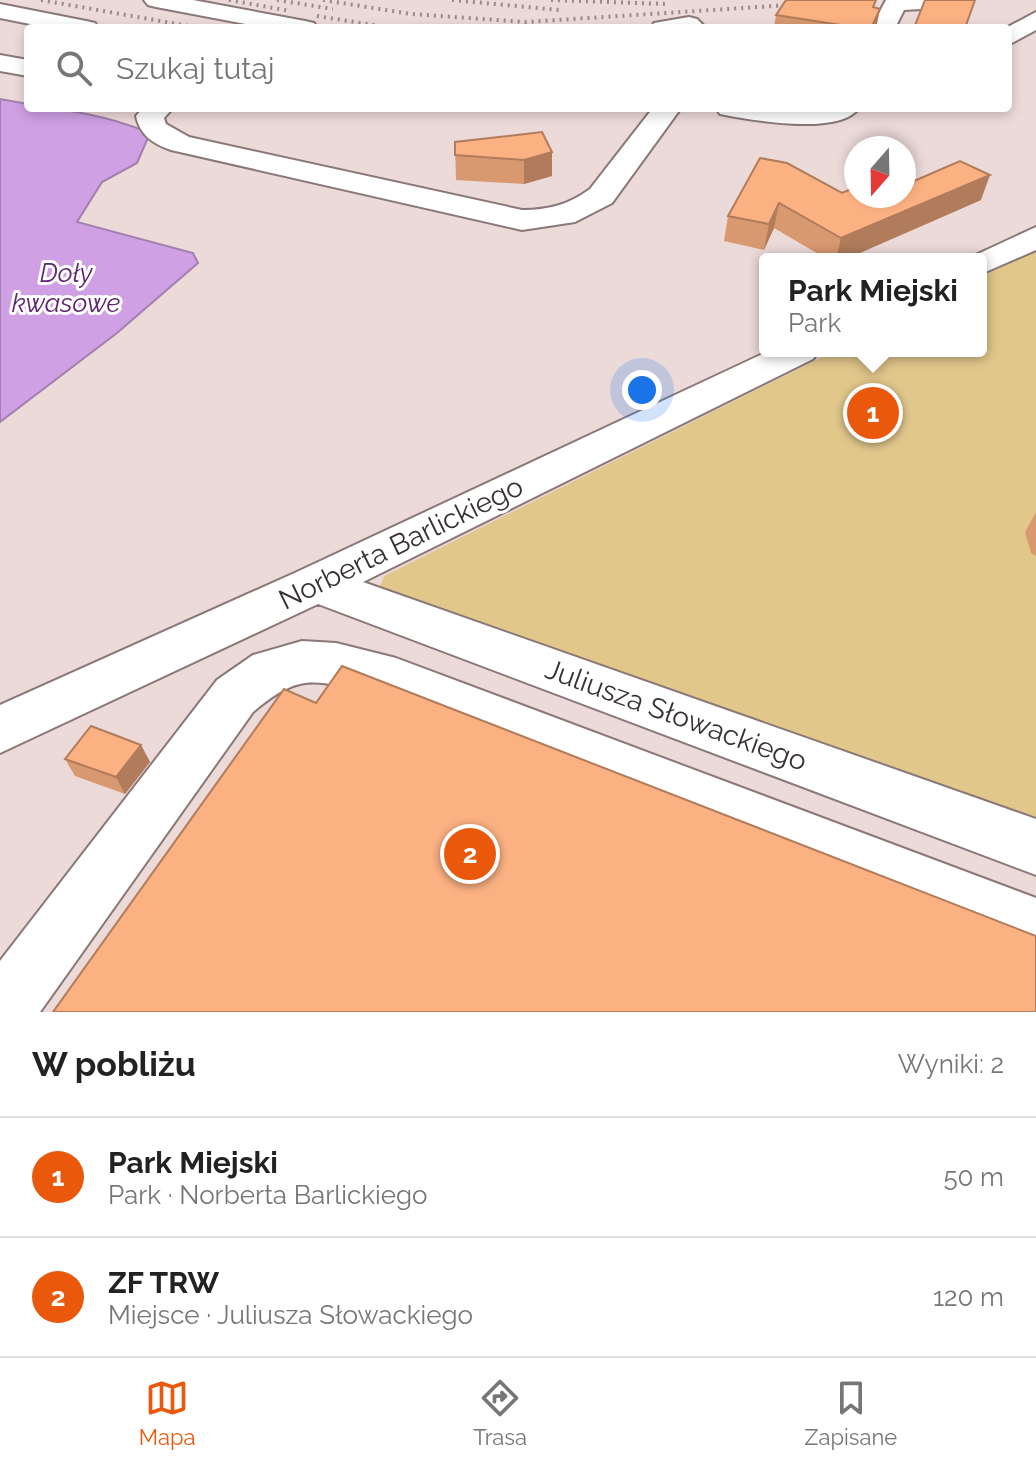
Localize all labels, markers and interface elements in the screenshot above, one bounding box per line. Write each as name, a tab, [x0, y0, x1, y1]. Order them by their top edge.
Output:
search box	[24, 24, 1012, 112]
icon: search	[52, 46, 96, 90]
text: Szukaj tutaj	[116, 51, 274, 86]
north arrow	[844, 136, 916, 208]
popup	[759, 253, 987, 357]
water label: Doły kwasowe	[12, 258, 120, 318]
text: Park Miejski	[788, 273, 958, 308]
text: Park	[788, 308, 841, 338]
your location	[622, 370, 662, 410]
pin: 1	[847, 383, 899, 443]
street label: Norberta Barlickiego	[274, 470, 528, 616]
street label: Juliusza Słowackiego	[541, 652, 811, 778]
pin: 2	[444, 824, 496, 884]
text: W pobliżu	[32, 1044, 196, 1084]
text: Wyniki: 2	[898, 1049, 1004, 1079]
text: Park Miejski	[108, 1145, 278, 1180]
text: 1	[52, 1162, 64, 1192]
text: 50 m	[943, 1162, 1004, 1192]
text: Park · Norberta Barlickiego	[108, 1180, 428, 1210]
text: ZF TRW	[108, 1265, 219, 1300]
text: 2	[51, 1282, 65, 1312]
text: 120 m	[933, 1282, 1004, 1312]
text: Miejsce · Juliusza Słowackiego	[108, 1300, 473, 1330]
tab: Mapa	[139, 1376, 196, 1450]
tab: Trasa	[473, 1376, 527, 1450]
tab: Zapisane	[805, 1376, 897, 1450]

